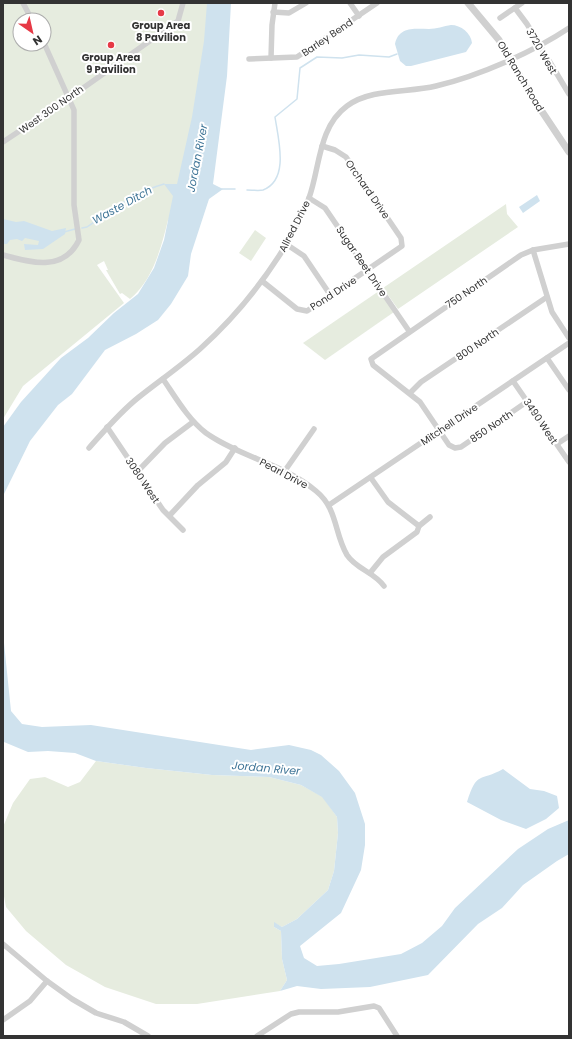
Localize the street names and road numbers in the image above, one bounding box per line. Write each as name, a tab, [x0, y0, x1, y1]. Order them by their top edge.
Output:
street label: Barley Bend	[299, 15, 356, 60]
street label: 3720 West	[522, 25, 561, 77]
street label: Old Ranch Road	[494, 38, 548, 114]
street label: West 300 North	[16, 82, 87, 137]
street label: Orchard Drive	[342, 157, 394, 222]
street label: Allred Drive	[275, 198, 314, 255]
street label: Sugar Beet Drive	[332, 223, 391, 300]
street label: Pond Drive	[307, 273, 360, 314]
street label: 750 North	[442, 273, 490, 312]
street label: 800 North	[453, 325, 502, 364]
street label: 3490 West	[520, 395, 562, 447]
street label: Mitchell Drive	[418, 400, 481, 449]
street label: 850 North	[467, 407, 516, 446]
street label: 3080 West	[122, 454, 164, 506]
street label: Pearl Drive	[257, 454, 311, 492]

